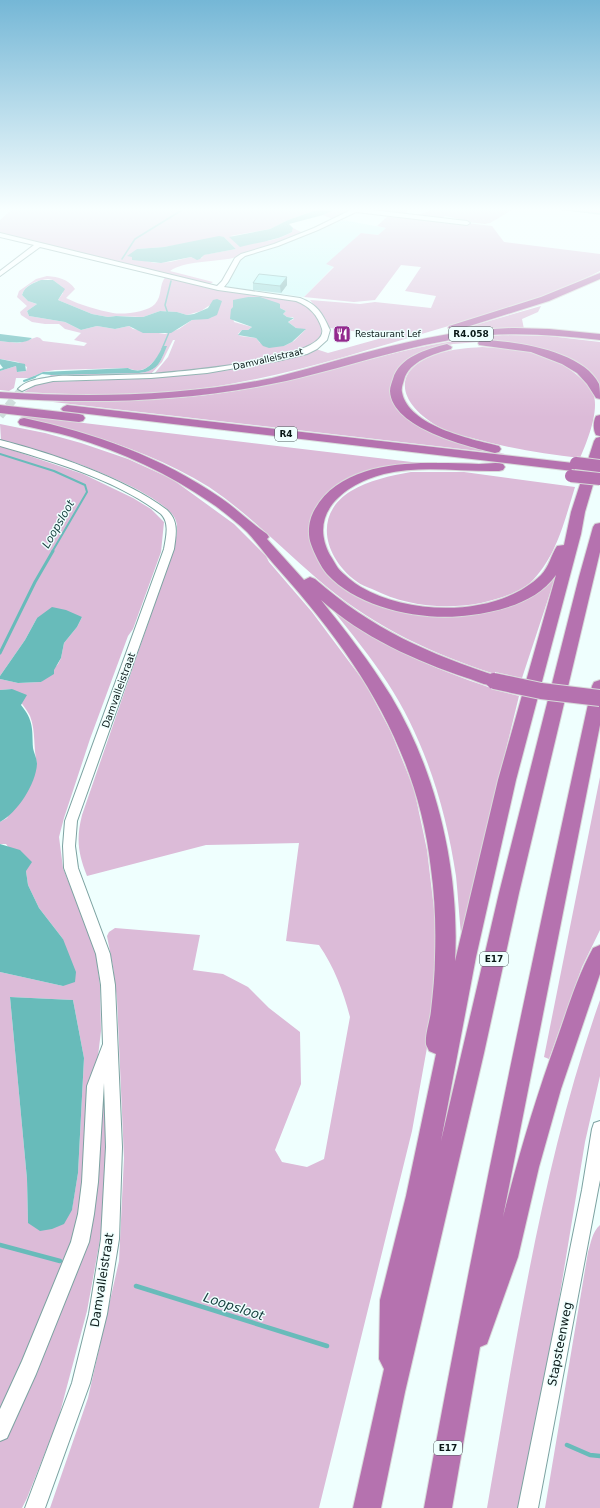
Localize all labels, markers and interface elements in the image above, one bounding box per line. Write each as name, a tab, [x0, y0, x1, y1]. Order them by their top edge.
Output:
restaurant icon: Restaurant Lef	[332, 324, 352, 344]
road number: R4.058	[449, 327, 493, 341]
place label: Restaurant Lef	[355, 329, 422, 339]
street label: Damvalleistraat	[232, 346, 304, 372]
road number: R4	[275, 427, 297, 441]
water label: Loopsloot	[40, 497, 78, 551]
street label: Damvalleistraat	[100, 651, 137, 729]
road number: E17	[480, 952, 508, 966]
street label: Damvalleistraat	[88, 1231, 116, 1328]
water label: Loopsloot	[202, 1290, 267, 1324]
street label: Stapsteenweg	[545, 1301, 575, 1387]
road number: E17	[434, 1441, 462, 1455]

